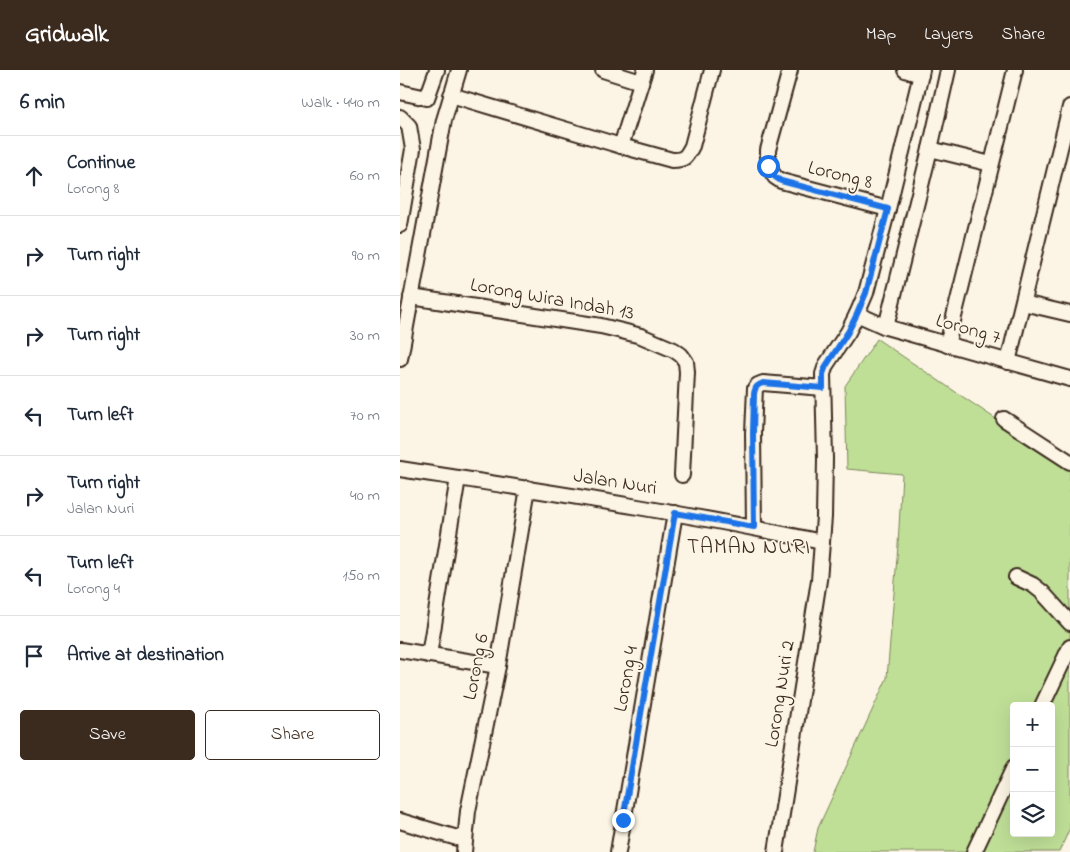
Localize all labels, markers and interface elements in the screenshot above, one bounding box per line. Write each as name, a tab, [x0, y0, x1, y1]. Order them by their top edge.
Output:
text: Gridwalk	[25, 18, 109, 53]
text: Map	[866, 22, 896, 48]
text: Layers	[924, 22, 974, 48]
text: Share	[1002, 22, 1045, 48]
text: 6 min	[20, 88, 65, 118]
text: Walk · 440 m	[301, 91, 380, 115]
text: Continue	[67, 150, 135, 177]
street label: Lorong 8	[804, 154, 875, 199]
route start	[757, 155, 780, 178]
icon: ahead	[20, 162, 48, 190]
text: 60 m	[350, 164, 380, 188]
text: Lorong 8	[67, 177, 120, 201]
icon: right	[20, 242, 48, 270]
text: Turn right	[67, 242, 140, 269]
text: 90 m	[352, 244, 380, 268]
street label: Lorong Wira Indah 13	[468, 271, 636, 330]
street label: Lorong 7	[932, 307, 1004, 354]
icon: right	[20, 322, 48, 350]
text: Turn right	[67, 322, 140, 349]
text: 30 m	[350, 324, 380, 348]
icon: left	[20, 402, 48, 430]
text: Turn left	[67, 402, 134, 429]
text: 70 m	[350, 404, 380, 428]
street label: Jalan Nuri	[571, 462, 659, 504]
text: Turn right	[67, 470, 140, 497]
icon: right	[20, 482, 48, 510]
text: 40 m	[350, 484, 380, 508]
text: Jalan Nuri	[67, 497, 134, 521]
district label: TAMAN NURI	[687, 533, 811, 563]
text: Turn left	[67, 550, 134, 577]
icon: left	[20, 562, 48, 590]
text: 150 m	[342, 564, 380, 588]
text: Lorong 4	[67, 577, 120, 601]
street label: Lorong 6	[456, 631, 499, 703]
street label: Lorong Nuri 2	[758, 638, 805, 750]
icon: arrive	[20, 642, 48, 670]
text: Arrive at destination	[67, 642, 224, 669]
street label: Lorong 4	[607, 644, 648, 714]
map controls	[1010, 702, 1055, 837]
button: +	[1010, 702, 1055, 747]
button: Save	[20, 710, 195, 760]
button: Share	[205, 710, 380, 760]
button: −	[1010, 747, 1055, 792]
button: layers	[1010, 792, 1055, 837]
route end	[612, 809, 635, 832]

